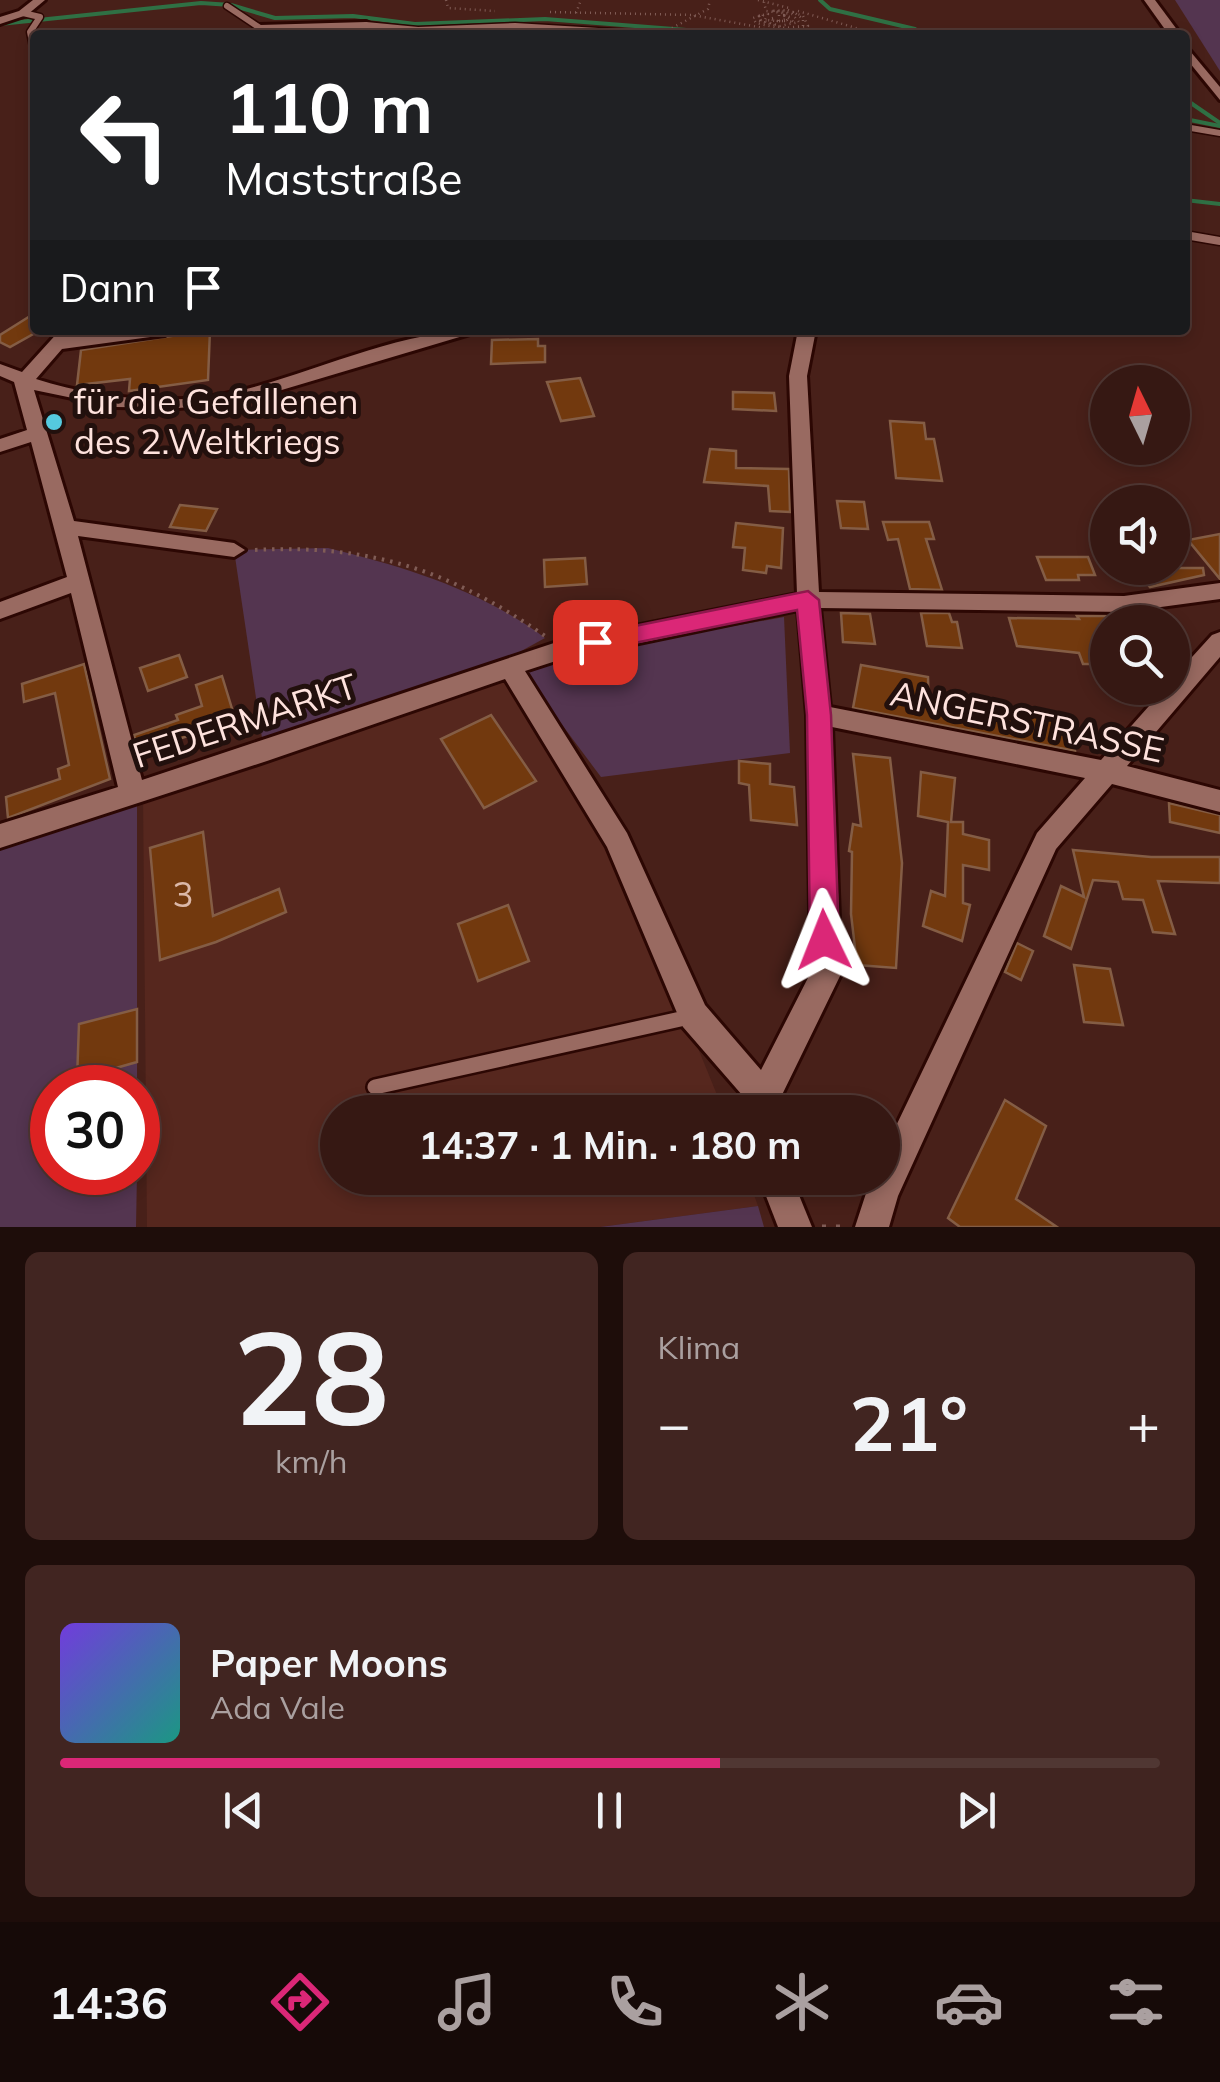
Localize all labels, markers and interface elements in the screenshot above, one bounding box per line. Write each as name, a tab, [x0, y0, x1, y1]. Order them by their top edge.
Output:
text: 110 m	[225, 63, 433, 151]
icon: left	[60, 70, 190, 200]
text: Maststraße	[225, 150, 462, 206]
icon: arrive	[176, 260, 231, 315]
text: Dann	[60, 264, 156, 312]
north arrow	[1090, 365, 1190, 465]
map controls	[1090, 365, 1190, 705]
place label: für die Gefallenen des 2.Weltkriegs	[74, 379, 358, 463]
marker: für die Gefallenen des 2.Weltkriegs	[43, 411, 65, 433]
button: sound	[1090, 485, 1190, 585]
pin	[553, 600, 638, 685]
button: search	[1090, 605, 1190, 705]
icon: arrive	[568, 615, 623, 670]
street label: FEDERMARKT	[127, 663, 362, 777]
street label: ANGERSTRASSE	[887, 671, 1168, 771]
house number: 3	[172, 872, 194, 916]
position arrow	[772, 888, 876, 992]
speed limit sign: 30	[30, 1065, 160, 1195]
text: 14:37 · 1 Min. · 180 m	[419, 1121, 801, 1169]
text: 28	[233, 1294, 389, 1458]
text: Klima	[658, 1327, 740, 1367]
text: 21°	[850, 1376, 968, 1470]
text: −	[658, 1389, 691, 1458]
text: +	[1127, 1389, 1160, 1458]
text: km/h	[275, 1441, 347, 1481]
text: Paper Moons	[210, 1639, 448, 1687]
text: Ada Vale	[210, 1687, 345, 1727]
icon: previous	[216, 1783, 271, 1838]
icon: pause	[582, 1783, 637, 1838]
icon: next	[949, 1783, 1004, 1838]
icon: directions	[265, 1967, 335, 2037]
icon: music	[432, 1967, 502, 2037]
icon: phone	[600, 1967, 670, 2037]
icon: climate	[767, 1967, 837, 2037]
icon: car	[934, 1967, 1004, 2037]
icon: filters	[1101, 1967, 1171, 2037]
text: 14:36	[49, 1974, 168, 2030]

